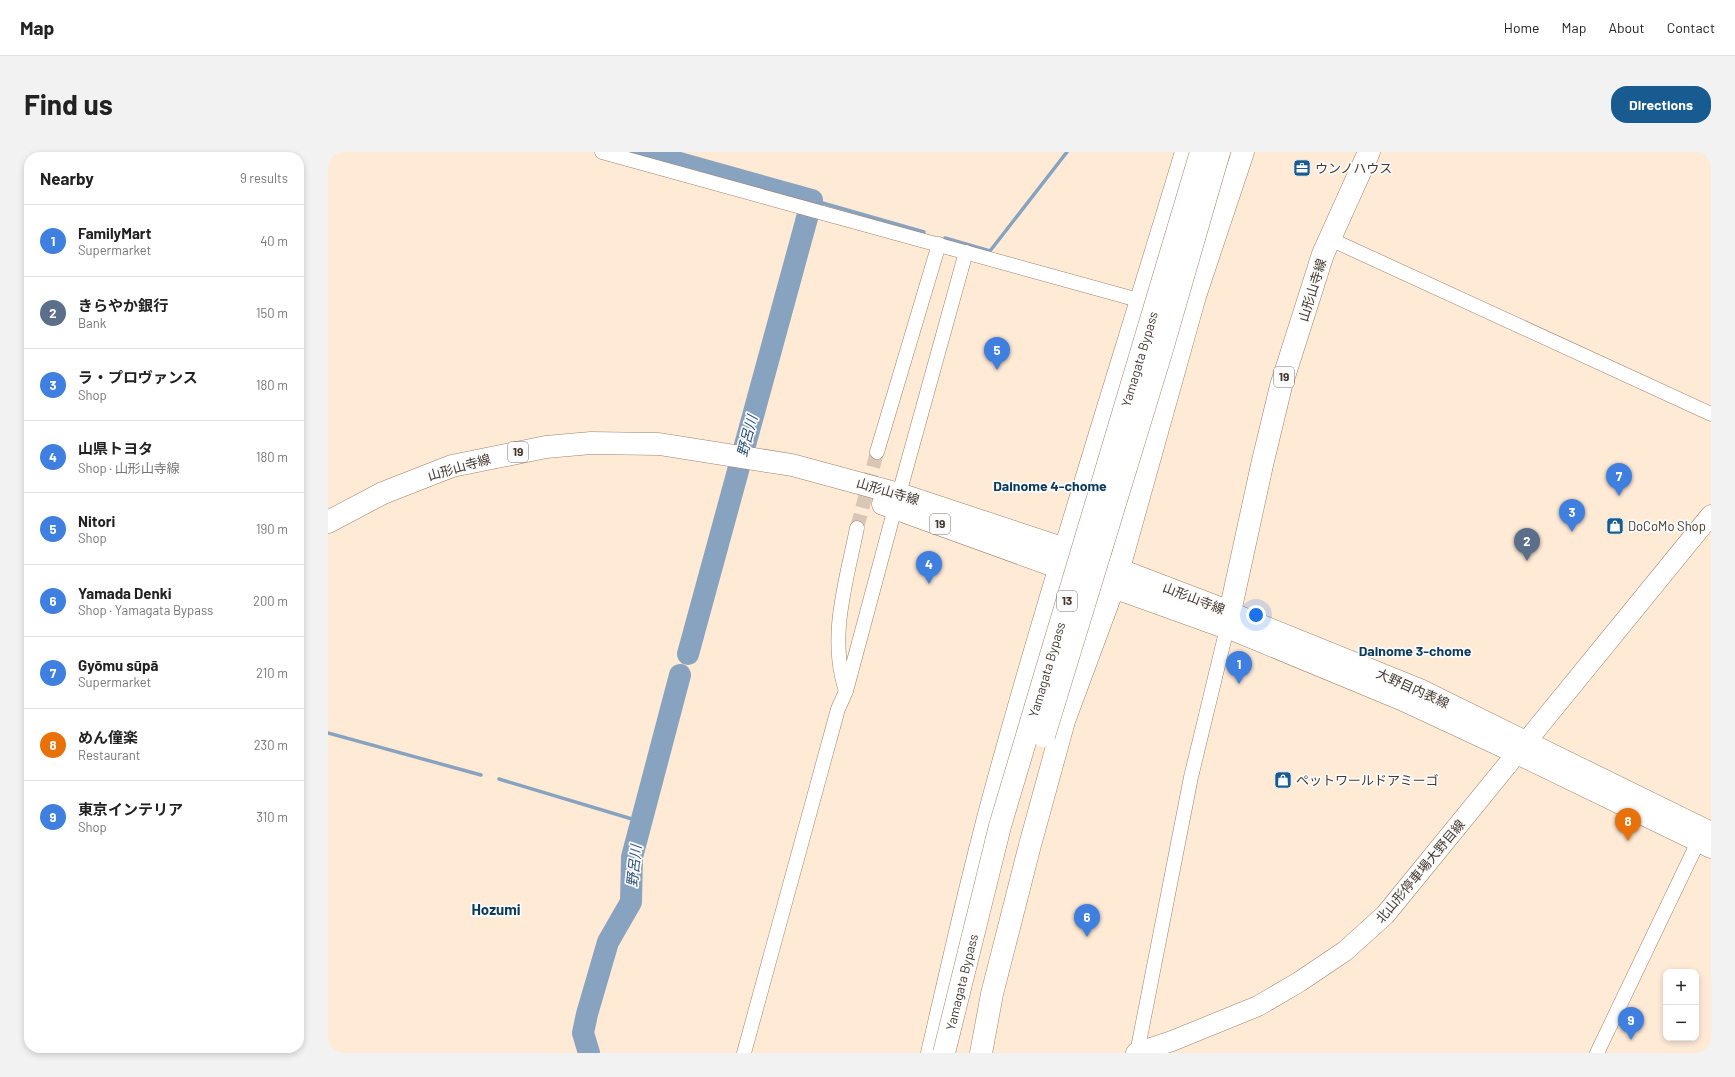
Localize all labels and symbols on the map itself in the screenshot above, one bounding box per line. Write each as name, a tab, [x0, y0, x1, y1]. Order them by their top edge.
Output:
office icon: ウンノハウス	[1292, 158, 1312, 178]
place label: ウンノハウス	[1315, 160, 1392, 176]
street label: 山形山寺線	[1295, 257, 1329, 323]
street label: Yamagata Bypass	[1117, 310, 1161, 409]
pin: 5	[984, 337, 1010, 370]
road number: 19	[1274, 367, 1294, 387]
water label: 野呂川	[733, 411, 761, 458]
road number: 19	[508, 442, 528, 462]
street label: 山形山寺線	[426, 450, 492, 484]
pin: 7	[1606, 463, 1632, 496]
street label: 山形山寺線	[855, 474, 921, 508]
district label: Dainome 4-chome	[993, 477, 1107, 494]
pin: 3	[1559, 499, 1585, 532]
road number: 19	[930, 514, 950, 534]
shop icon: DoCoMo Shop	[1605, 516, 1625, 536]
place label: DoCoMo Shop	[1628, 518, 1706, 534]
pin: 2	[1514, 528, 1540, 561]
pin: 4	[916, 551, 942, 584]
street label: 山形山寺線	[1161, 579, 1227, 617]
road number: 13	[1057, 591, 1077, 611]
your location	[1246, 605, 1266, 625]
street label: Yamagata Bypass	[1025, 620, 1068, 719]
district label: Dainome 3-chome	[1359, 642, 1472, 659]
pin: 1	[1226, 651, 1252, 684]
street label: 大野目内表線	[1374, 665, 1452, 711]
shop icon: ペットワールドアミーゴ	[1273, 770, 1293, 790]
place label: ペットワールドアミーゴ	[1296, 772, 1439, 788]
pin: 8	[1615, 808, 1641, 841]
street label: 北山形停車場大野目線	[1372, 816, 1468, 926]
water label: 野呂川	[623, 842, 644, 888]
district label: Hozumi	[471, 900, 521, 918]
pin: 6	[1074, 904, 1100, 937]
street label: Yamagata Bypass	[942, 932, 981, 1032]
pin: 9	[1618, 1007, 1644, 1040]

